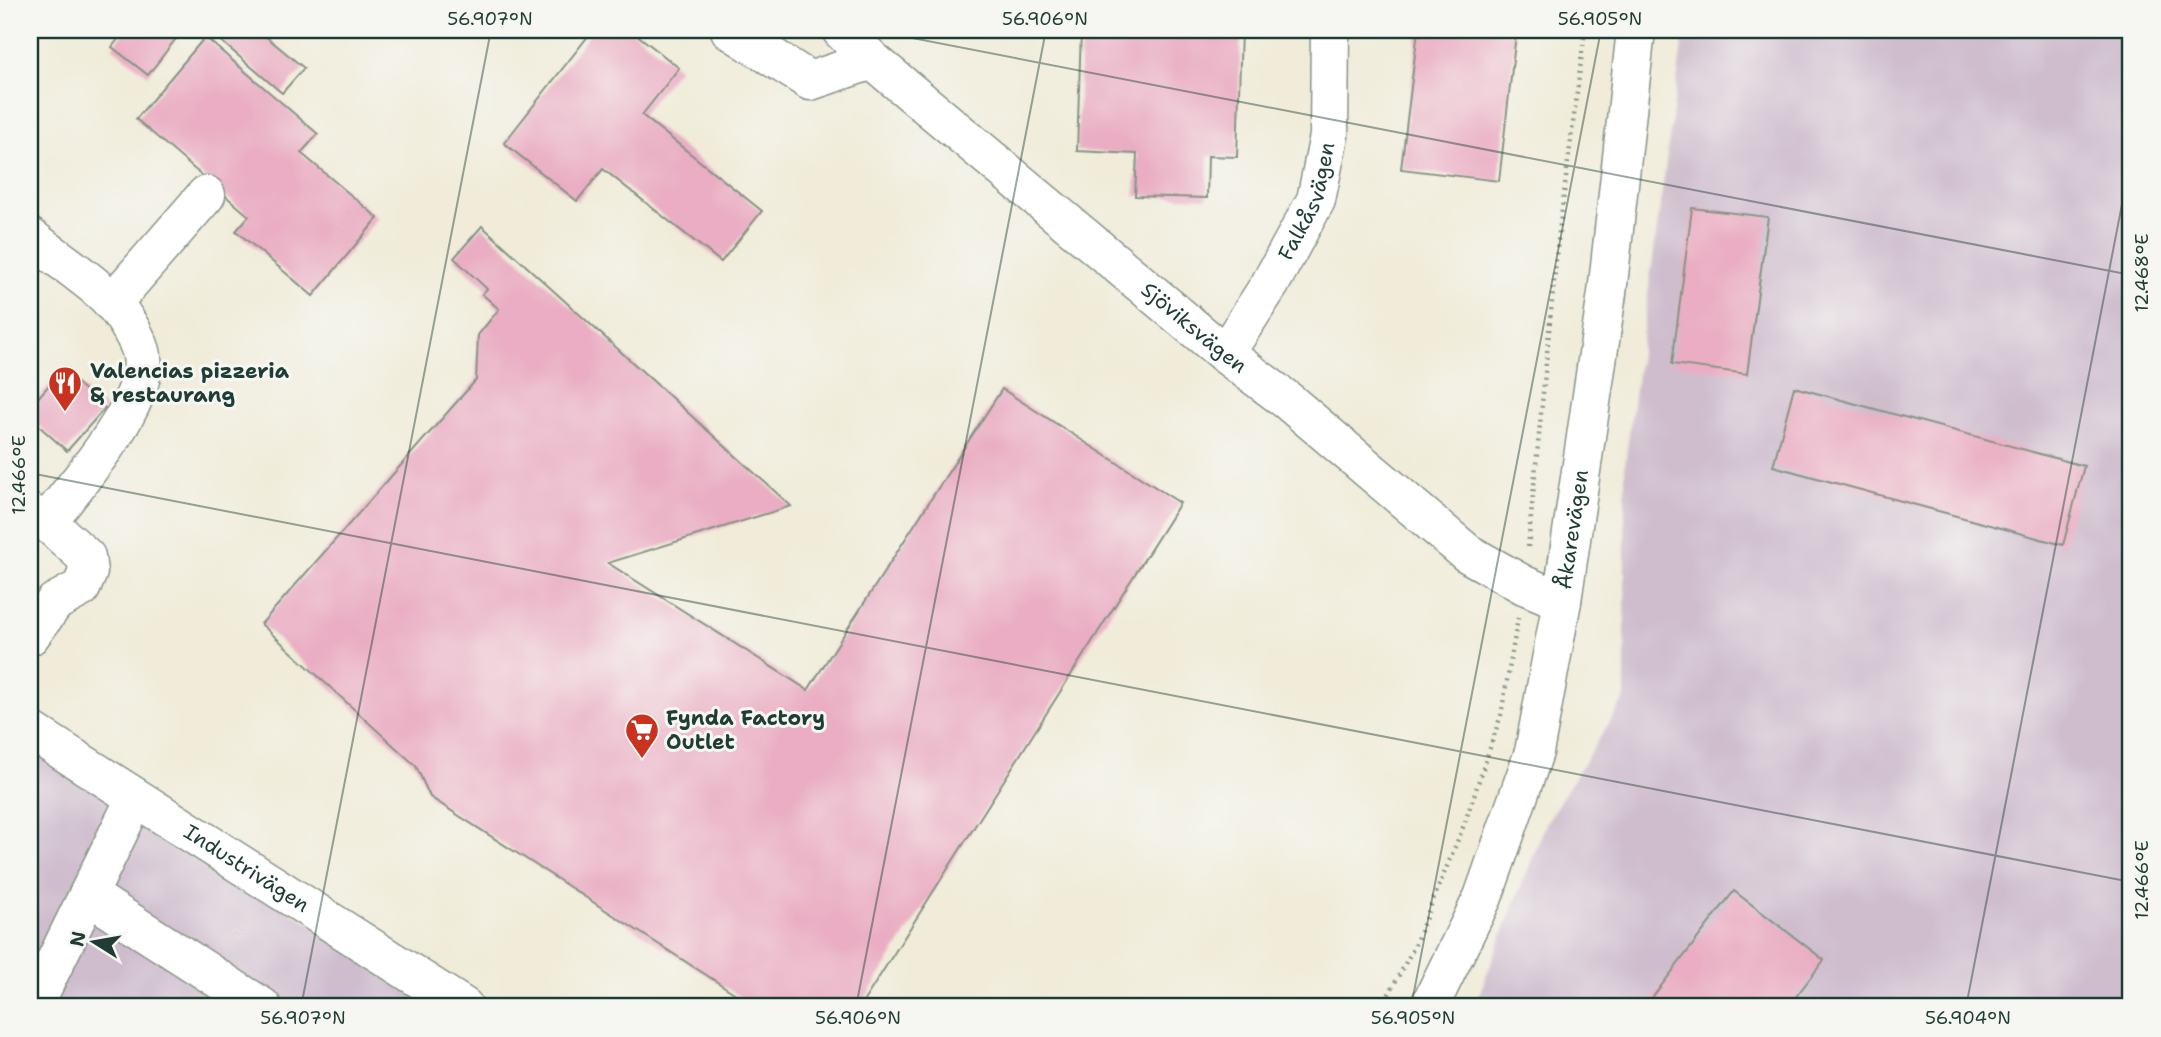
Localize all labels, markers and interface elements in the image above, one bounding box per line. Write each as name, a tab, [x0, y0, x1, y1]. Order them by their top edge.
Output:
text: 56.907°N	[447, 7, 533, 31]
text: 56.906°N	[1002, 7, 1088, 31]
text: 56.905°N	[1558, 7, 1642, 31]
street label: Falkåsvägen	[1272, 140, 1341, 265]
text: 12.468°E	[2130, 233, 2154, 313]
street label: Sjöviksvägen	[1135, 276, 1253, 380]
place label: Valencias pizzeria & restaurang	[90, 357, 290, 409]
restaurant icon: Valencias pizzeria & restaurang	[46, 364, 84, 413]
text: 12.466°E	[7, 435, 31, 515]
street label: Åkarevägen	[1549, 468, 1595, 591]
place label: Fynda Factory Outlet	[666, 704, 825, 756]
supermarket icon: Fynda Factory Outlet	[623, 711, 661, 760]
street label: Industrivägen	[179, 818, 315, 919]
text: 12.466°E	[2130, 840, 2154, 920]
north arrow	[60, 908, 130, 978]
text: N	[64, 929, 92, 949]
text: 56.907°N	[260, 1006, 346, 1030]
text: 56.906°N	[815, 1006, 901, 1030]
text: 56.905°N	[1371, 1006, 1455, 1030]
text: 56.904°N	[1925, 1006, 2011, 1030]

